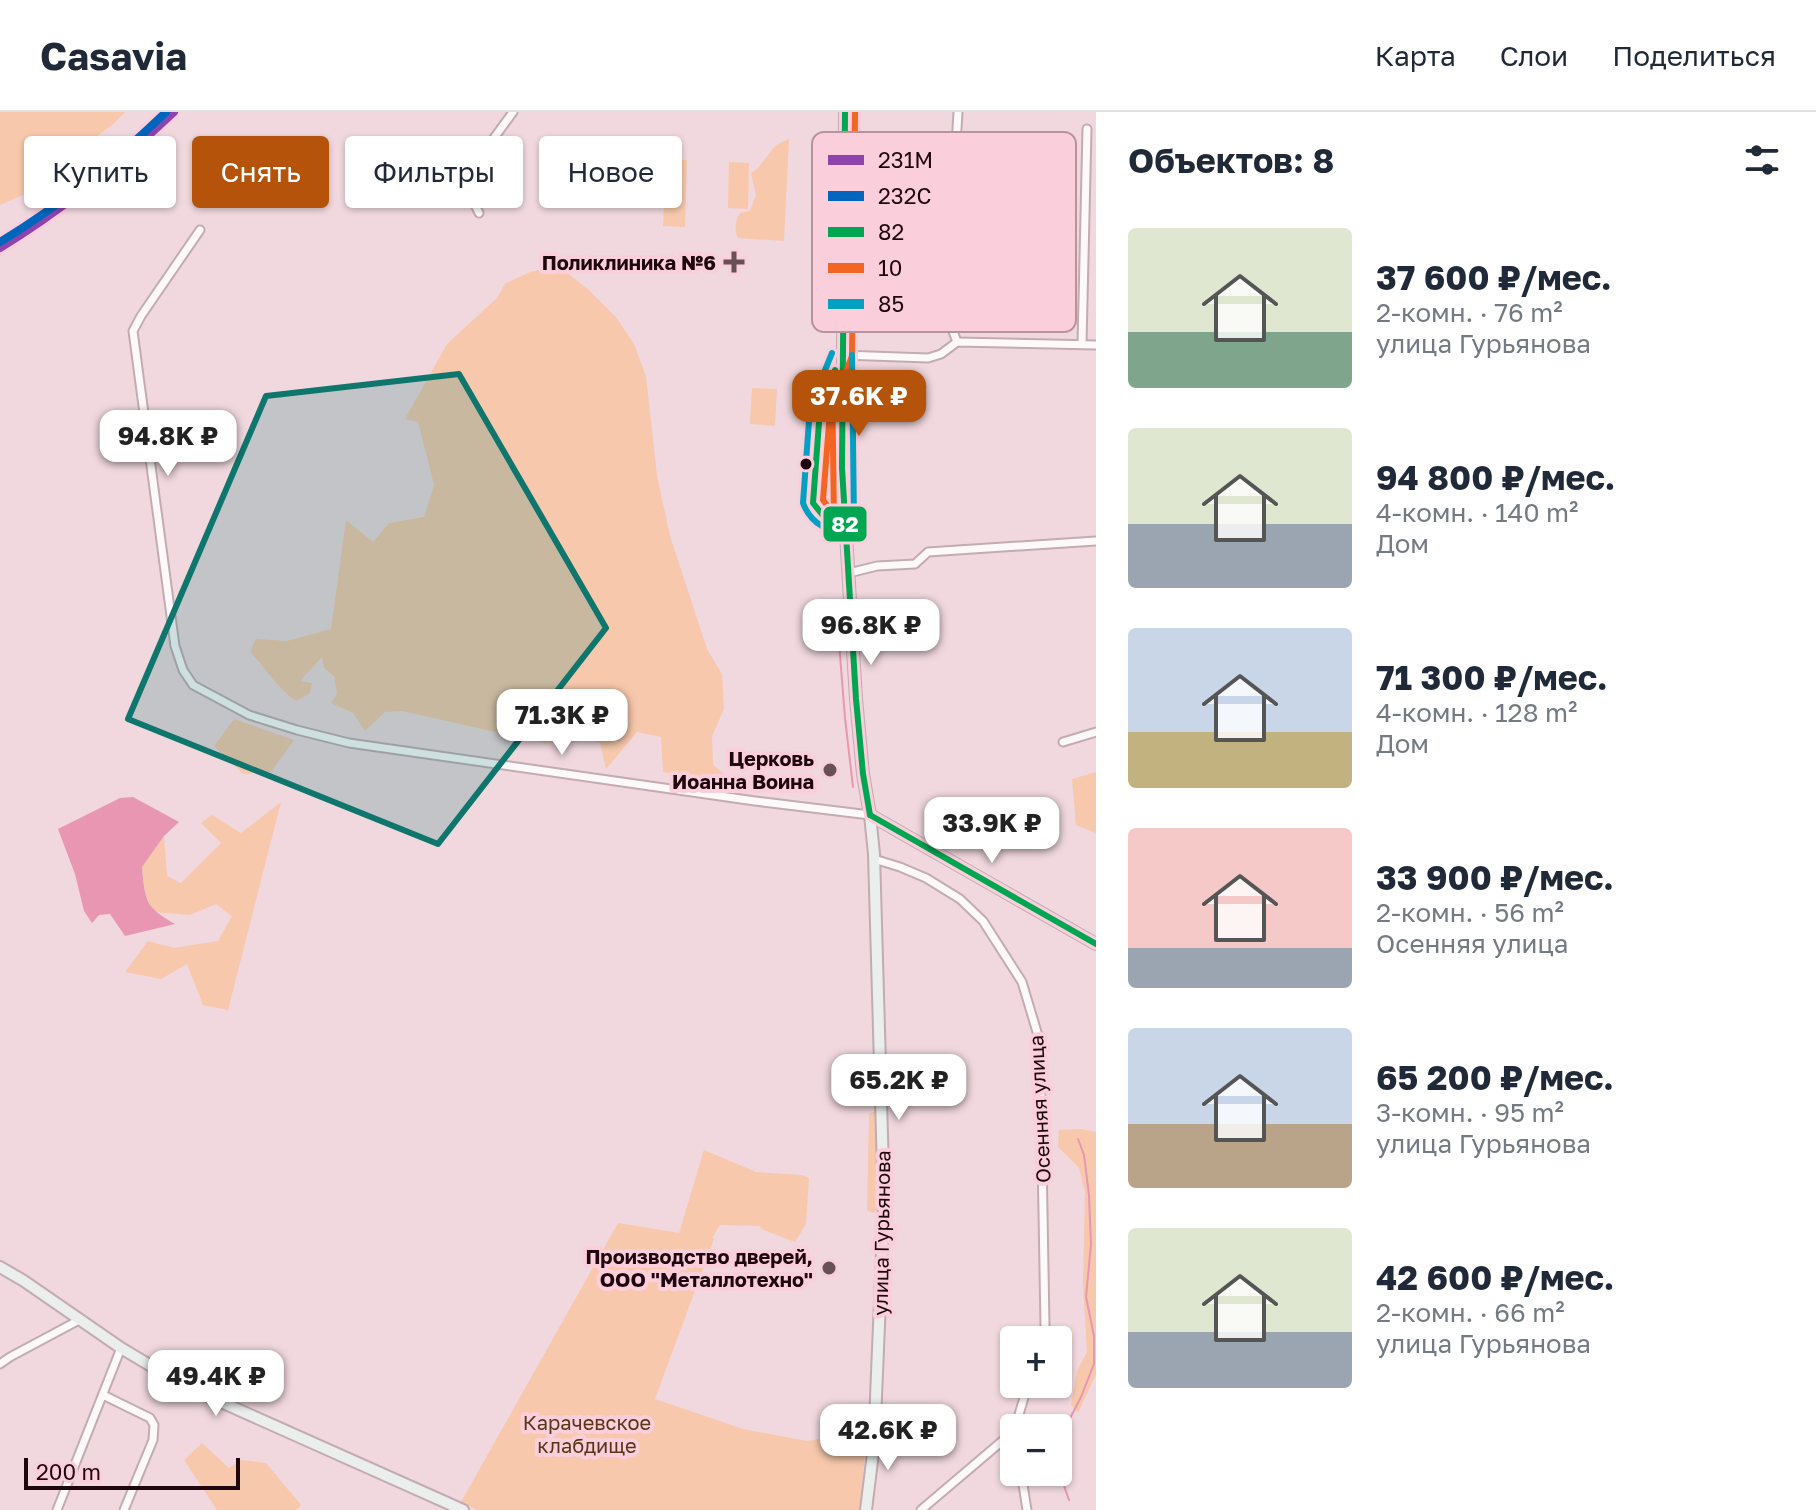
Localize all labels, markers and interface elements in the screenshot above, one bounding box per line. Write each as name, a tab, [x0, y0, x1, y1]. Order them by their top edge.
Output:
text: Casavia	[40, 33, 187, 78]
text: Карта	[1375, 39, 1456, 72]
text: Слои	[1500, 39, 1568, 72]
text: Поделиться	[1612, 39, 1776, 72]
legend	[812, 132, 1076, 332]
chip: Купить	[24, 136, 176, 208]
chip: Снять	[192, 136, 329, 208]
chip: Фильтры	[345, 136, 523, 208]
chip: Новое	[539, 136, 682, 208]
icon: filters	[1740, 138, 1784, 182]
text: Объектов: 8	[1128, 140, 1334, 180]
text: 231М	[878, 146, 933, 173]
text: 232C	[878, 182, 931, 209]
text: 82	[878, 218, 904, 245]
place label: Поликлиника №6	[542, 250, 716, 274]
marker: Поликлиника №6	[723, 251, 745, 273]
text: 10	[878, 254, 902, 281]
text: 37 600 ₽/мес.	[1376, 257, 1612, 297]
icon: home	[1192, 260, 1288, 356]
text: 85	[878, 290, 904, 317]
text: 2-комн. · 76 m²	[1376, 297, 1563, 328]
text: улица Гурьянова	[1376, 328, 1591, 359]
pin: 37.6K ₽	[785, 370, 933, 438]
text: 37.6K ₽	[810, 380, 908, 411]
pin: 94.8K ₽	[94, 410, 242, 478]
text: 94.8K ₽	[118, 420, 218, 451]
unlabelled marker	[798, 456, 814, 472]
text: 94 800 ₽/мес.	[1376, 457, 1615, 497]
icon: home	[1192, 460, 1288, 556]
text: 4-комн. · 140 m²	[1376, 497, 1578, 528]
line badge: 82	[822, 505, 868, 543]
text: 82	[831, 510, 859, 537]
text: Дом	[1376, 528, 1429, 559]
pin: 96.8K ₽	[797, 599, 945, 667]
text: 96.8K ₽	[821, 609, 921, 640]
text: 71 300 ₽/мес.	[1376, 657, 1608, 697]
icon: home	[1192, 660, 1288, 756]
pin: 71.3K ₽	[488, 689, 636, 757]
text: 4-комн. · 128 m²	[1376, 697, 1577, 728]
text: 71.3K ₽	[515, 699, 609, 730]
text: Дом	[1376, 728, 1429, 759]
place label: Церковь Иоанна Воина	[672, 746, 814, 793]
marker: Церковь Иоанна Воина	[821, 761, 839, 779]
pin: 33.9K ₽	[918, 797, 1066, 865]
text: 33.9K ₽	[942, 807, 1042, 838]
text: 33 900 ₽/мес.	[1376, 857, 1614, 897]
icon: home	[1192, 860, 1288, 956]
text: 2-комн. · 56 m²	[1376, 897, 1564, 928]
text: Осенняя улица	[1376, 928, 1569, 959]
street label: Осенняя улица	[1023, 1034, 1055, 1184]
pin: 65.2K ₽	[825, 1054, 973, 1122]
text: 65 200 ₽/мес.	[1376, 1057, 1614, 1097]
icon: home	[1192, 1060, 1288, 1156]
text: 65.2K ₽	[849, 1064, 949, 1095]
text: 3-комн. · 95 m²	[1376, 1097, 1564, 1128]
text: улица Гурьянова	[1376, 1128, 1591, 1159]
street label: улица Гурьянова	[868, 1150, 894, 1316]
place label: Производство дверей, ООО "Металлотехно"	[585, 1244, 813, 1291]
text: 42 600 ₽/мес.	[1376, 1257, 1614, 1297]
marker: Производство дверей, ООО "Металлотехно"	[820, 1259, 838, 1277]
icon: home	[1192, 1260, 1288, 1356]
text: 2-комн. · 66 m²	[1376, 1297, 1565, 1328]
map controls	[1000, 1326, 1072, 1486]
button: +	[1000, 1326, 1072, 1398]
text: улица Гурьянова	[1376, 1328, 1591, 1359]
pin: 49.4K ₽	[142, 1350, 290, 1418]
text: 49.4K ₽	[166, 1360, 266, 1391]
pin: 42.6K ₽	[814, 1404, 962, 1472]
park label: Карачевское клабдище	[523, 1410, 651, 1457]
text: 42.6K ₽	[838, 1414, 938, 1445]
button: −	[1000, 1414, 1072, 1486]
scale bar	[24, 1454, 240, 1490]
text: 200 m	[36, 1458, 101, 1485]

